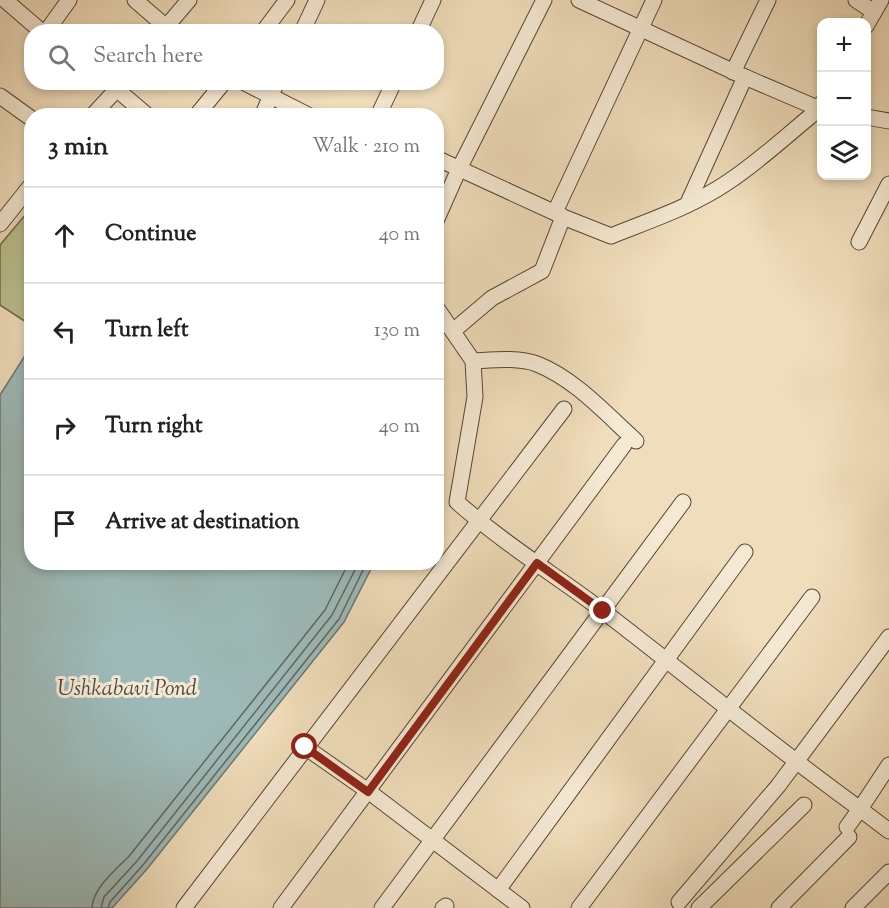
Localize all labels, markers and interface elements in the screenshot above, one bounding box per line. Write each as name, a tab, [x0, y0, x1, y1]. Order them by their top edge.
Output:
map controls	[817, 18, 871, 180]
button: +	[817, 18, 871, 72]
search box	[24, 24, 444, 90]
icon: search	[45, 41, 78, 74]
text: Search here	[93, 41, 203, 73]
button: −	[817, 72, 871, 126]
button: layers	[817, 126, 871, 180]
text: 3 min	[48, 129, 108, 166]
text: Walk · 210 m	[312, 133, 420, 162]
icon: ahead	[48, 219, 81, 252]
text: Continue	[105, 219, 196, 251]
text: 40 m	[379, 221, 420, 250]
icon: left	[48, 315, 81, 348]
text: Turn left	[105, 315, 188, 347]
text: 130 m	[374, 317, 420, 346]
icon: right	[48, 411, 81, 444]
text: Turn right	[105, 411, 202, 443]
text: 40 m	[379, 413, 420, 442]
icon: arrive	[48, 507, 81, 540]
text: Arrive at destination	[105, 507, 300, 539]
route end	[589, 597, 615, 623]
water label: Ushkabavi Pond	[57, 674, 197, 706]
route start	[291, 733, 317, 759]

